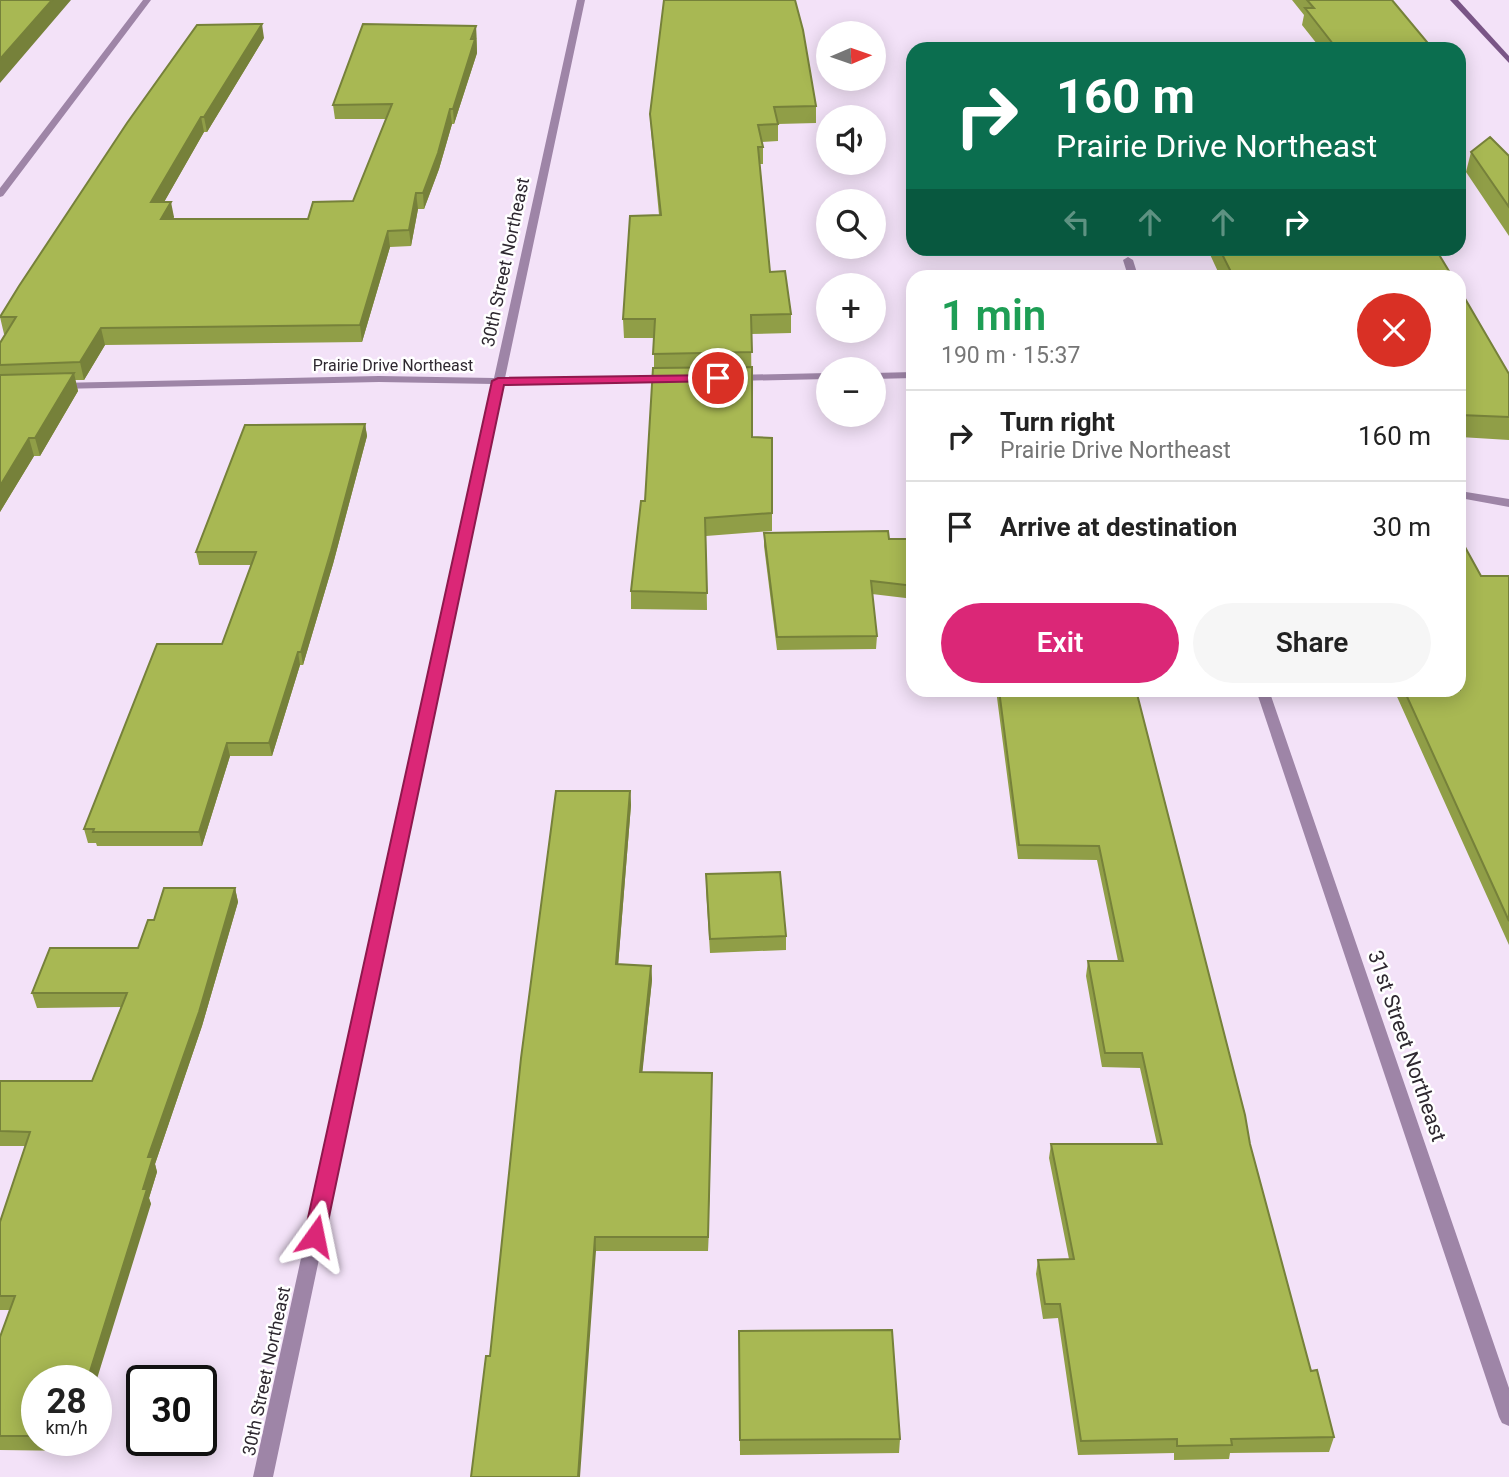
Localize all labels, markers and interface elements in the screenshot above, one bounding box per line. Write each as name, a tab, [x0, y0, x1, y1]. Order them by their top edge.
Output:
north arrow	[816, 21, 886, 91]
map controls	[816, 21, 886, 427]
text: 160 m	[1056, 68, 1195, 125]
icon: right	[941, 70, 1032, 161]
button: sound	[816, 105, 886, 175]
text: Prairie Drive Northeast	[1056, 127, 1377, 165]
street label: 30th Street Northeast	[477, 175, 533, 349]
button: search	[816, 189, 886, 259]
icon: left	[1058, 203, 1096, 241]
icon: ahead	[1131, 203, 1169, 241]
icon: ahead	[1204, 203, 1242, 241]
icon: right	[1277, 203, 1315, 241]
button: +	[816, 273, 886, 343]
text: 1 min	[941, 291, 1046, 340]
button: close	[1357, 293, 1431, 367]
text: 190 m · 15:37	[941, 342, 1080, 369]
pin	[688, 348, 748, 408]
street label: Prairie Drive Northeast	[313, 356, 473, 375]
button: −	[816, 357, 886, 427]
icon: arrive	[699, 359, 737, 397]
text: Turn right	[1000, 407, 1115, 437]
icon: right	[941, 417, 979, 455]
text: 160 m	[1358, 421, 1431, 451]
text: Prairie Drive Northeast	[1000, 437, 1231, 464]
icon: arrive	[941, 508, 979, 546]
text: Arrive at destination	[1000, 512, 1237, 542]
text: 30 m	[1373, 512, 1431, 542]
button: Exit	[941, 603, 1179, 683]
button: Share	[1193, 603, 1431, 683]
street label: 31st Street Northeast	[1363, 947, 1451, 1145]
position arrow	[278, 1199, 352, 1273]
street label: 30th Street Northeast	[238, 1284, 294, 1458]
speed limit sign: 30	[126, 1365, 217, 1456]
text: 28	[46, 1381, 87, 1422]
text: km/h	[45, 1417, 88, 1438]

